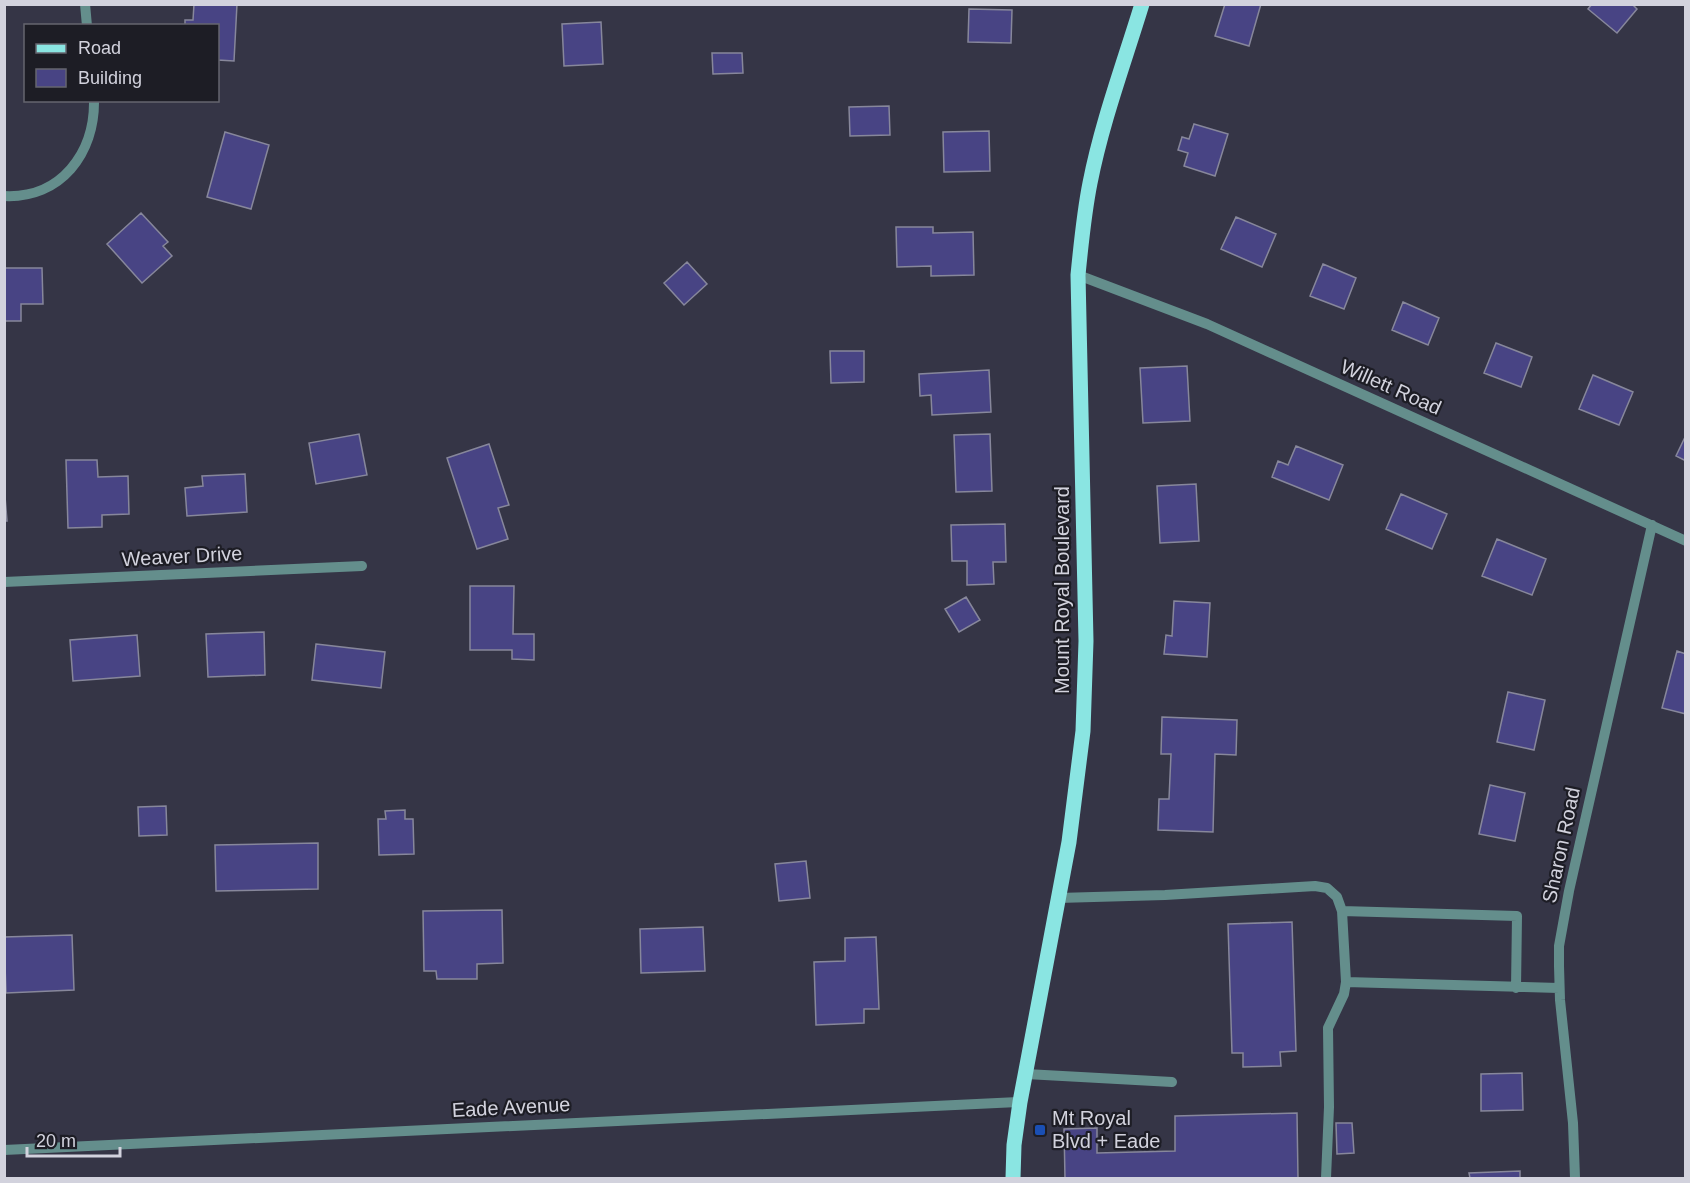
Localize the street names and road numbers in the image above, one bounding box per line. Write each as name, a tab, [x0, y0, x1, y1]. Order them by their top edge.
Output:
street label: Willett Road	[1337, 355, 1445, 419]
street label: Mount Royal Boulevard	[1051, 486, 1073, 694]
street label: Weaver Drive	[121, 542, 243, 570]
street label: Sharon Road	[1538, 785, 1584, 905]
street label: Eade Avenue	[451, 1093, 571, 1121]

